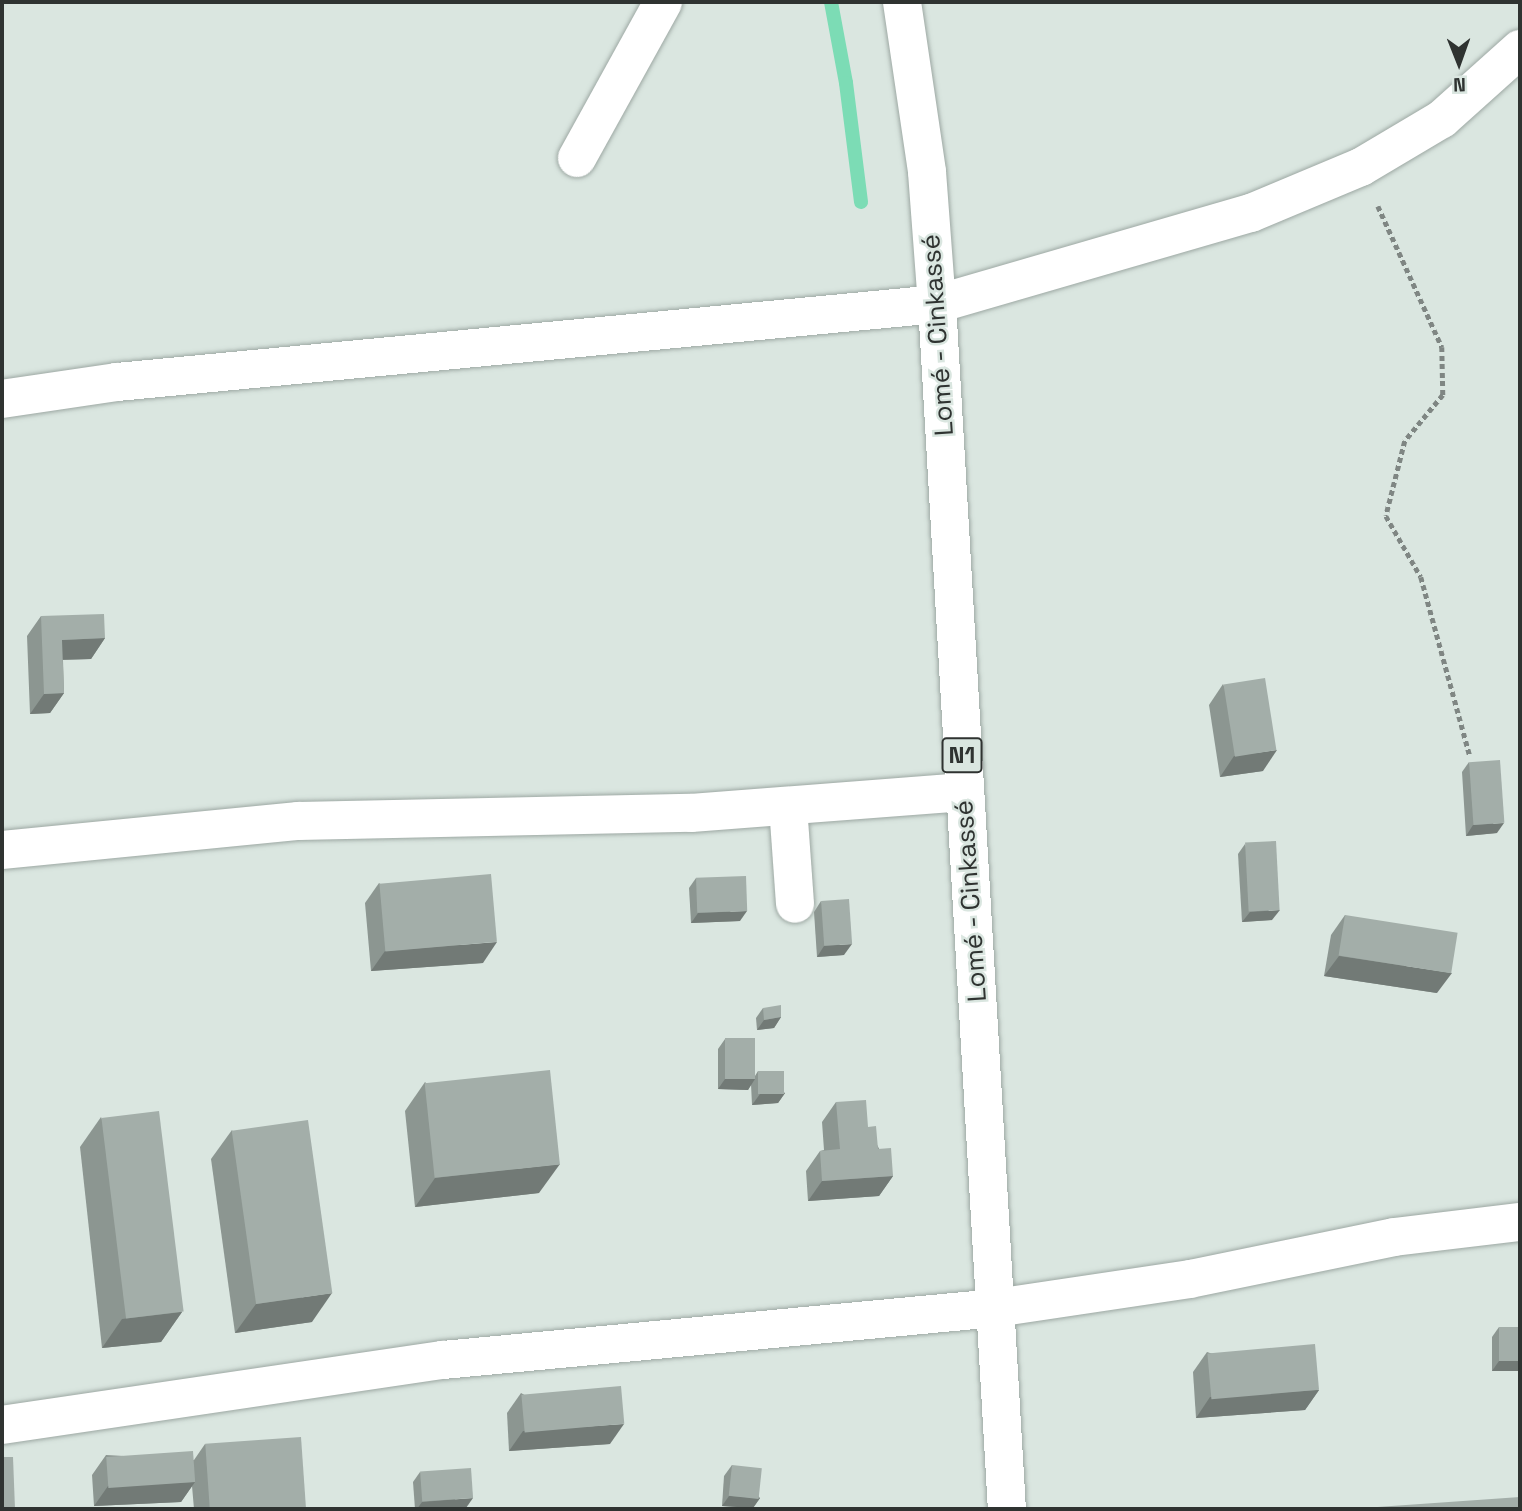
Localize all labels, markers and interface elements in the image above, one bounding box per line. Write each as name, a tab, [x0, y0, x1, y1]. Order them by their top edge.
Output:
north arrow	[1424, 28, 1494, 98]
text: N	[1453, 72, 1466, 97]
street label: Lomé - Cinkassé	[915, 232, 961, 438]
road number: N1	[941, 734, 983, 776]
street label: Lomé - Cinkassé	[948, 798, 994, 1004]

